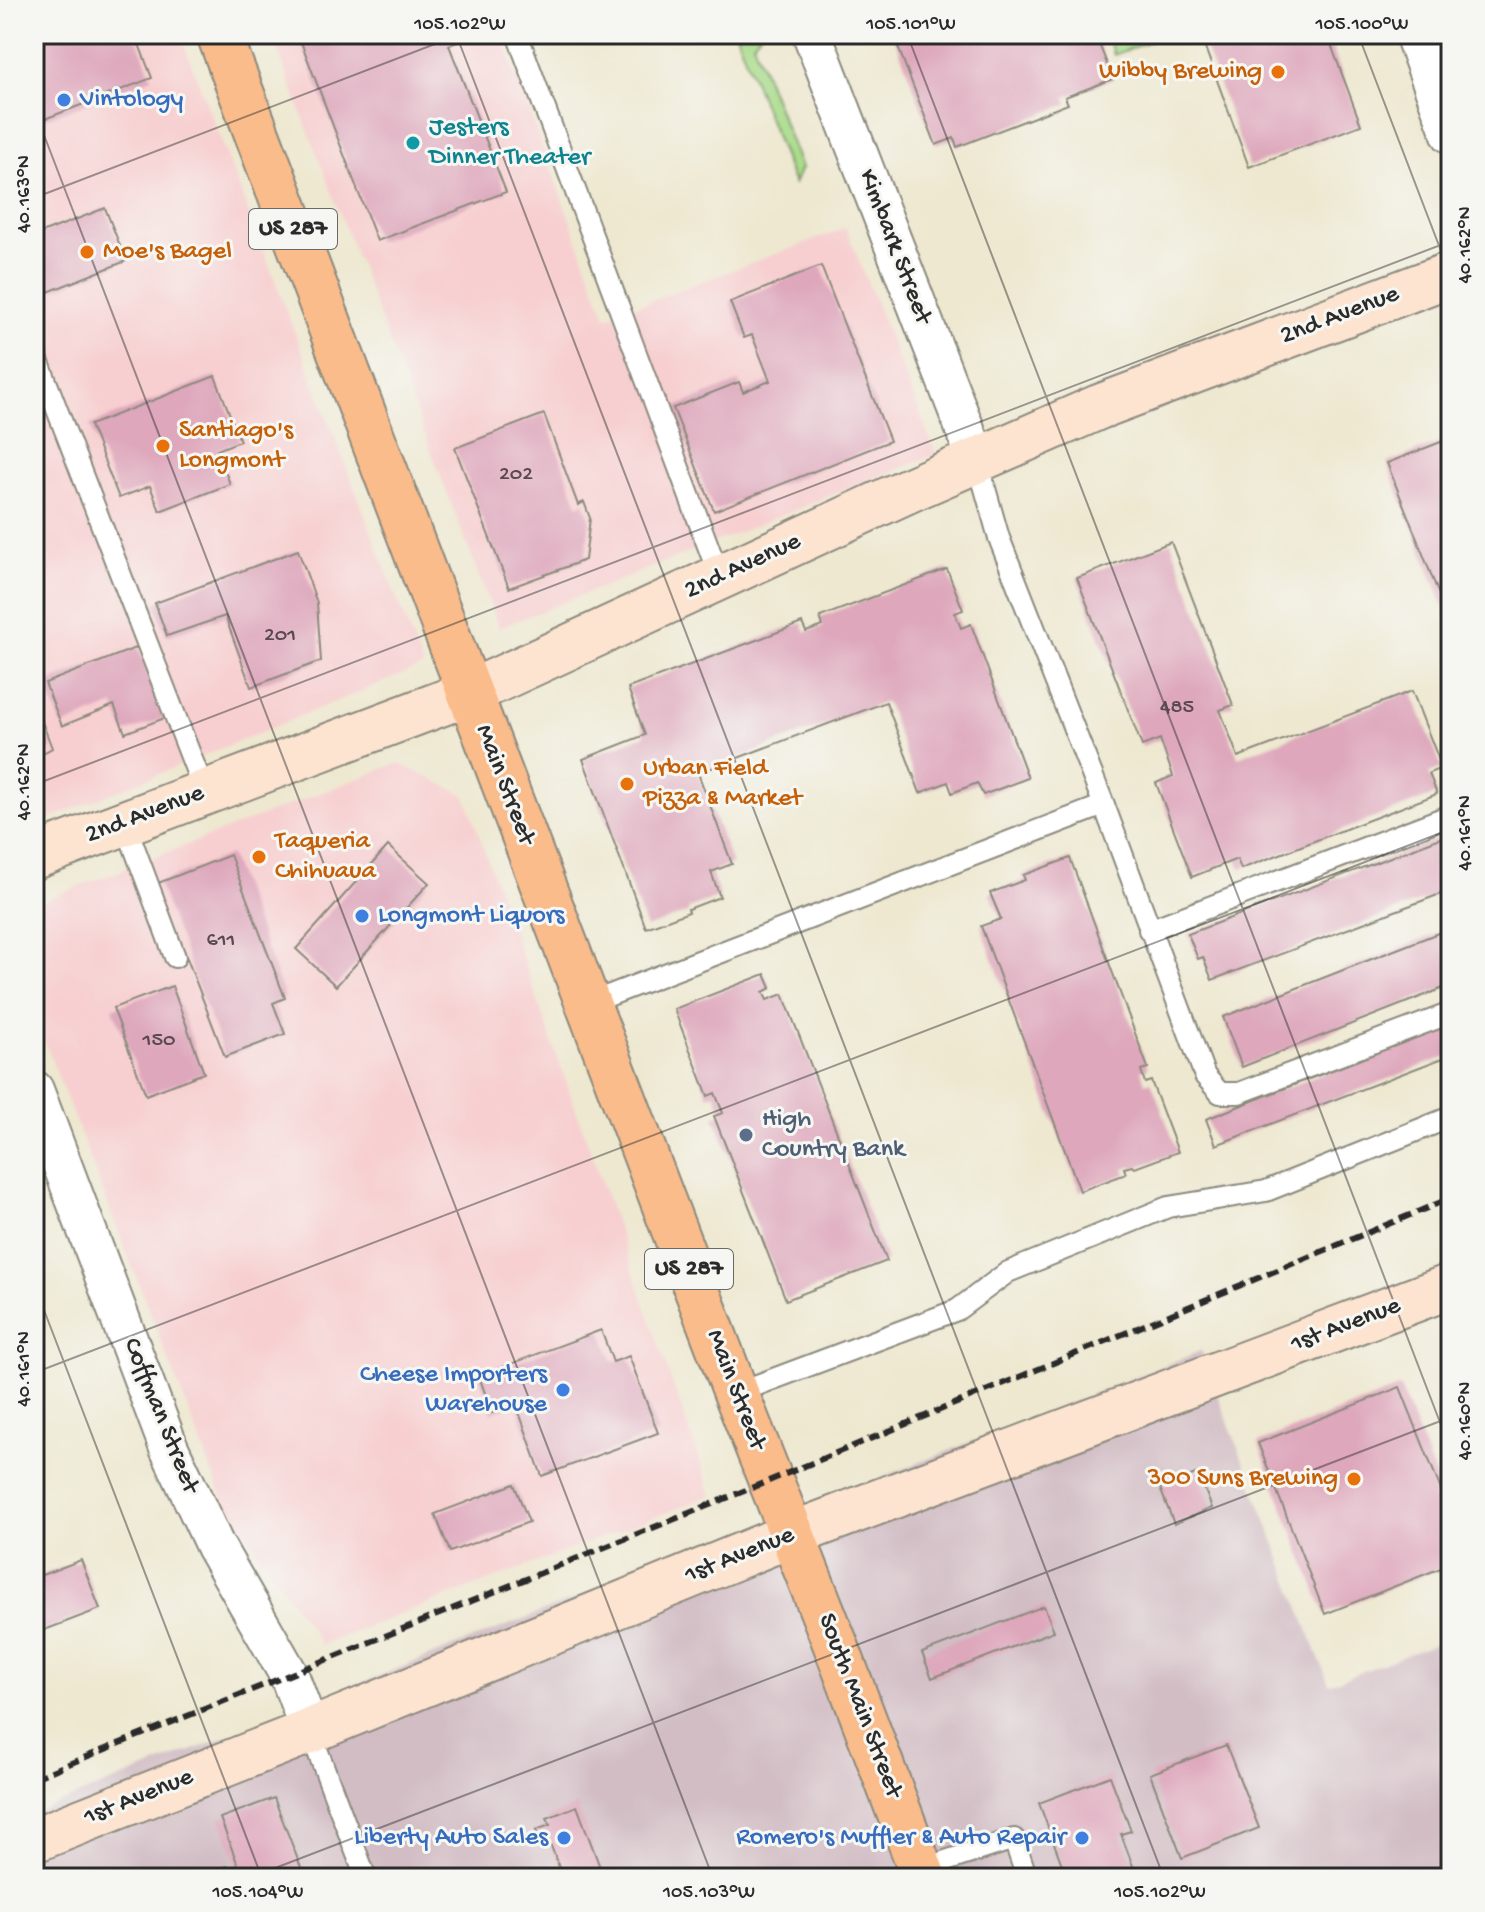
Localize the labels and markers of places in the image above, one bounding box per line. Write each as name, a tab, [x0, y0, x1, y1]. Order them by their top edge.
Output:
place label: Wibby Brewing	[1099, 57, 1262, 88]
marker: Wibby Brewing	[1269, 63, 1287, 81]
place label: Vintology	[79, 85, 184, 116]
marker: Vintology	[55, 91, 73, 109]
place label: Jesters Dinner Theater	[427, 113, 593, 174]
marker: Jesters Dinner Theater	[404, 134, 422, 152]
place label: Moe's Bagel	[103, 237, 232, 268]
marker: Moe's Bagel	[78, 243, 96, 261]
place label: Santiago's Longmont	[179, 416, 294, 477]
marker: Santiago's Longmont	[154, 437, 172, 455]
place label: Urban Field Pizza & Market	[642, 754, 804, 815]
marker: Urban Field Pizza & Market	[618, 775, 636, 793]
place label: Taqueria Chihuaua	[273, 827, 377, 888]
marker: Taqueria Chihuaua	[250, 848, 268, 866]
place label: Longmont Liquors	[378, 901, 566, 932]
marker: Longmont Liquors	[353, 907, 371, 925]
place label: High Country Bank	[762, 1105, 907, 1166]
marker: High Country Bank	[737, 1126, 755, 1144]
place label: Cheese Importers Warehouse	[360, 1360, 548, 1421]
marker: Cheese Importers Warehouse	[554, 1381, 572, 1399]
place label: 300 Suns Brewing	[1147, 1464, 1338, 1495]
marker: 300 Suns Brewing	[1345, 1470, 1363, 1488]
place label: Liberty Auto Sales	[354, 1823, 549, 1854]
place label: Romero's Muffler & Auto Repair	[736, 1823, 1069, 1854]
marker: Liberty Auto Sales	[555, 1829, 573, 1847]
marker: Romero's Muffler & Auto Repair	[1073, 1829, 1091, 1847]

